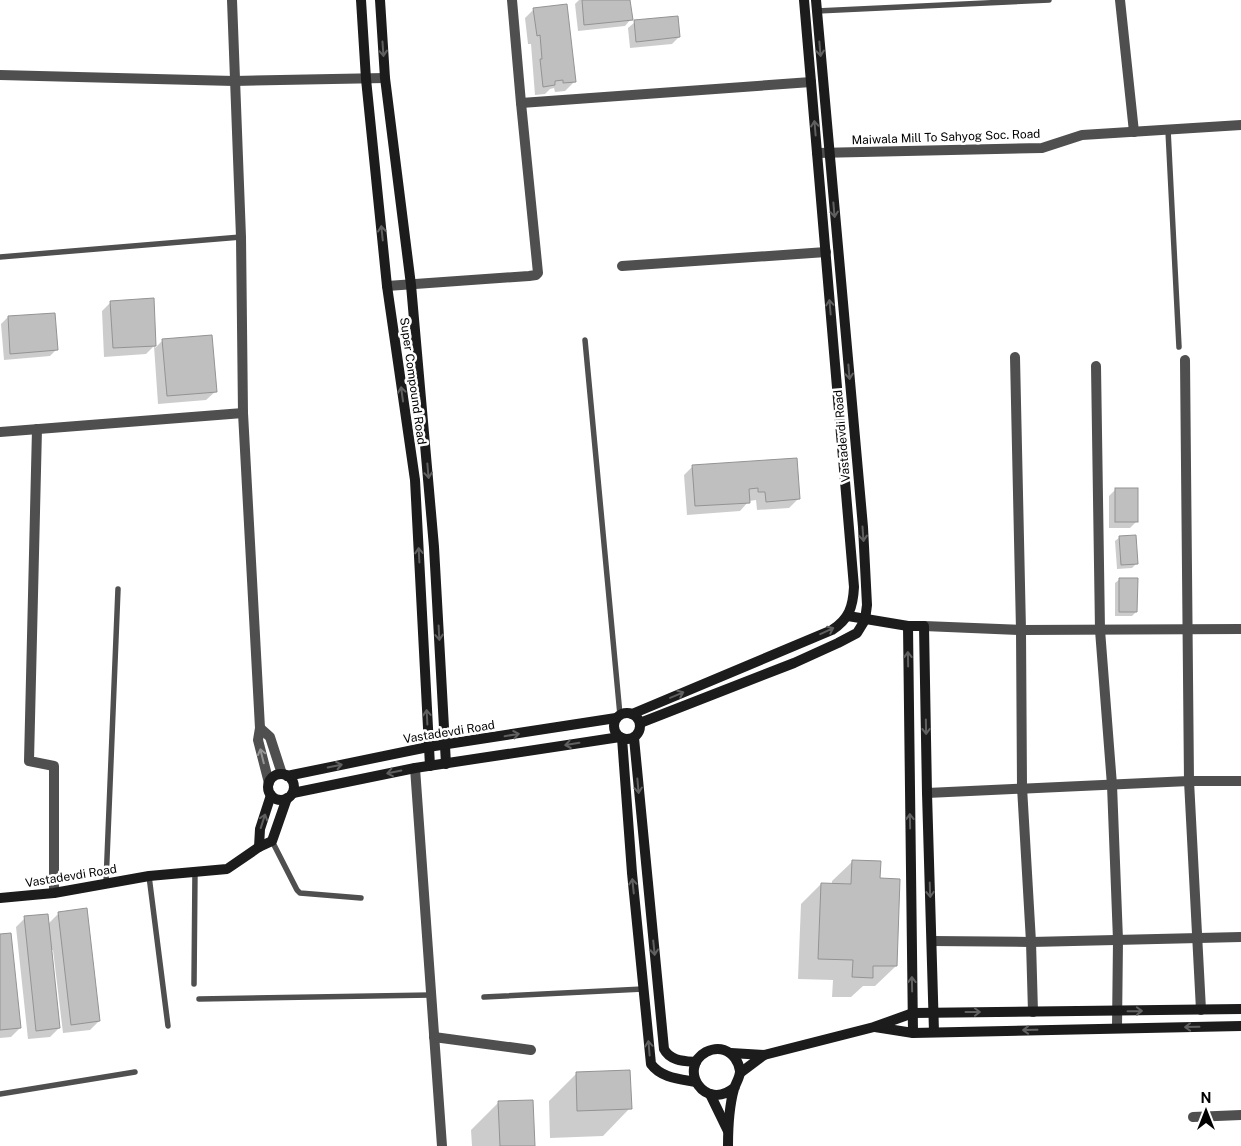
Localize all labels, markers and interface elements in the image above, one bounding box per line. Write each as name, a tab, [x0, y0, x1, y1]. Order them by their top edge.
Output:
one-way arrow	[379, 40, 388, 56]
one-way arrow	[815, 40, 825, 56]
one-way arrow	[810, 120, 820, 136]
street label: Maiwala Mill To Sahyog Soc. Road	[851, 127, 1041, 147]
one-way arrow	[829, 202, 839, 218]
one-way arrow	[377, 225, 386, 241]
one-way arrow	[826, 300, 835, 316]
street label: Super Compound Road	[397, 316, 429, 446]
one-way arrow	[844, 364, 854, 380]
one-way arrow	[397, 386, 407, 402]
street label: Vastadevdi Road	[831, 389, 853, 483]
one-way arrow	[423, 463, 432, 479]
one-way arrow	[859, 526, 868, 542]
one-way arrow	[414, 547, 423, 563]
one-way arrow	[434, 625, 443, 641]
one-way arrow	[819, 626, 834, 636]
one-way arrow	[903, 651, 913, 668]
one-way arrow	[669, 689, 684, 699]
one-way arrow	[422, 710, 431, 726]
street label: Vastadevdi Road	[402, 718, 496, 746]
one-way arrow	[921, 719, 931, 735]
one-way arrow	[504, 729, 520, 739]
one-way arrow	[564, 740, 580, 750]
one-way arrow	[257, 748, 266, 764]
one-way arrow	[326, 760, 342, 770]
one-way arrow	[386, 768, 402, 778]
one-way arrow	[633, 778, 643, 794]
one-way arrow	[259, 813, 268, 829]
one-way arrow	[905, 814, 915, 830]
street label: Vastadevdi Road	[24, 862, 118, 890]
one-way arrow	[628, 878, 638, 894]
one-way arrow	[925, 882, 935, 898]
one-way arrow	[649, 940, 659, 956]
one-way arrow	[907, 976, 917, 992]
one-way arrow	[1127, 1006, 1143, 1016]
one-way arrow	[964, 1007, 981, 1017]
one-way arrow	[1185, 1022, 1201, 1032]
one-way arrow	[1022, 1025, 1038, 1035]
one-way arrow	[644, 1040, 654, 1056]
north arrow	[1181, 1086, 1231, 1136]
text: N	[1201, 1090, 1211, 1106]

